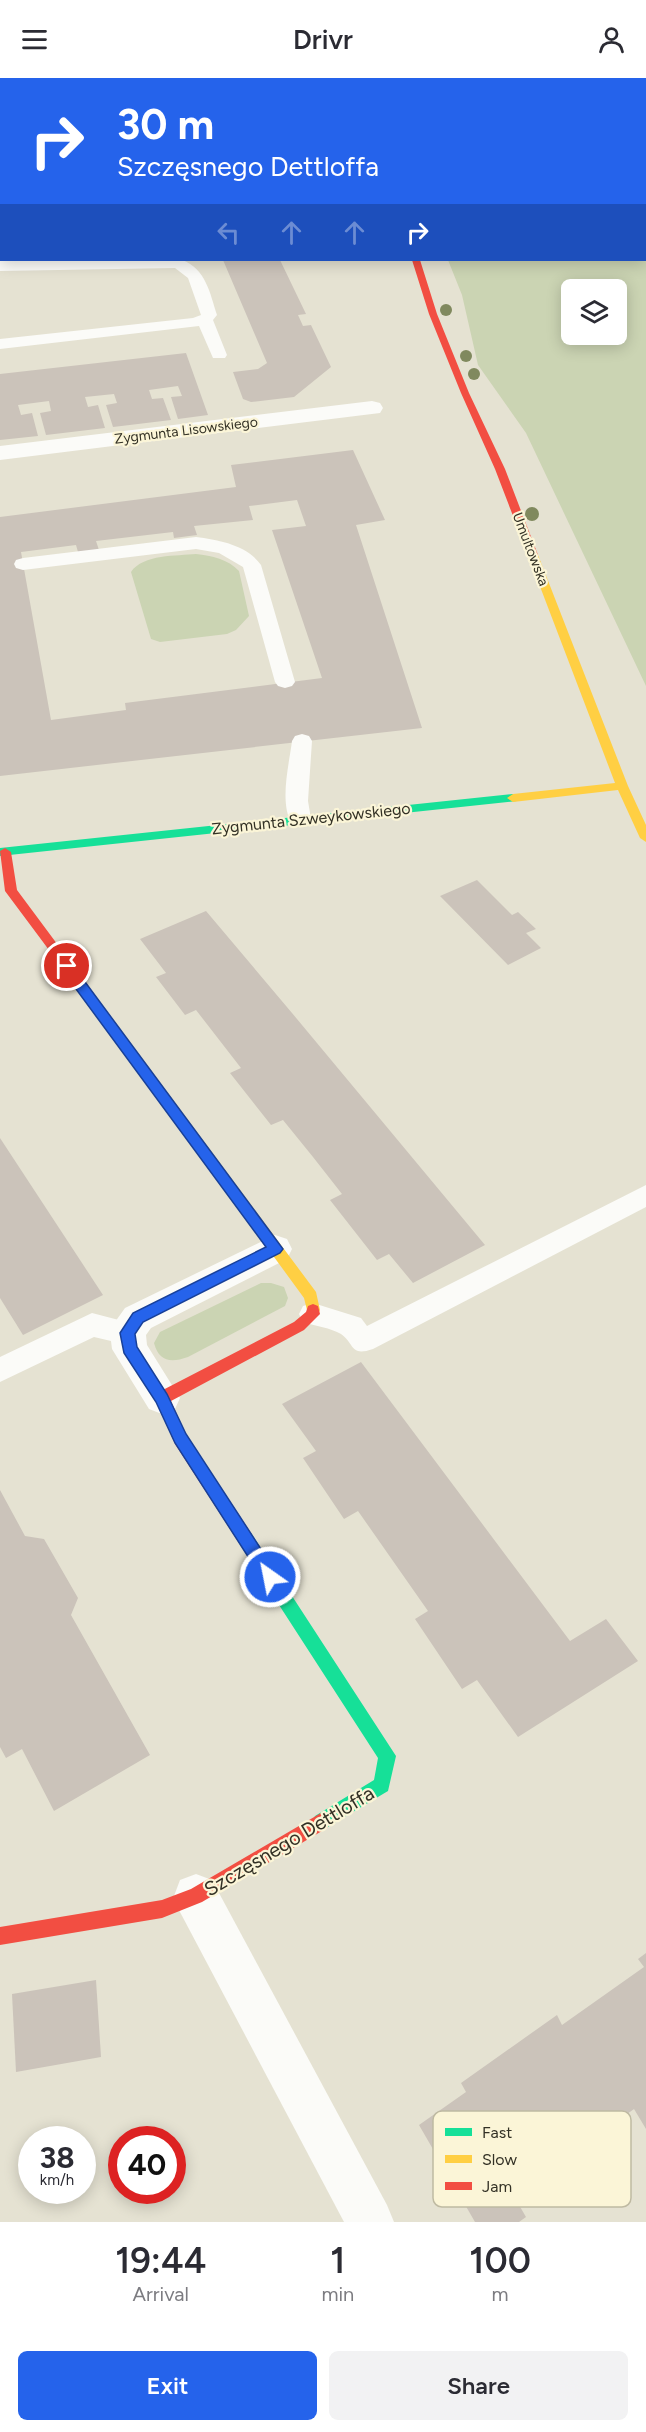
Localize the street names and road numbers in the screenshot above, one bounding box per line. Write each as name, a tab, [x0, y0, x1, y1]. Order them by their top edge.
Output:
street label: Zygmunta Lisowskiego	[113, 413, 259, 448]
street label: Umultowska	[509, 510, 552, 588]
street label: Zygmunta Szweykowskiego	[211, 799, 411, 838]
street label: Szczęsnego Dettloffa	[200, 1781, 378, 1901]

